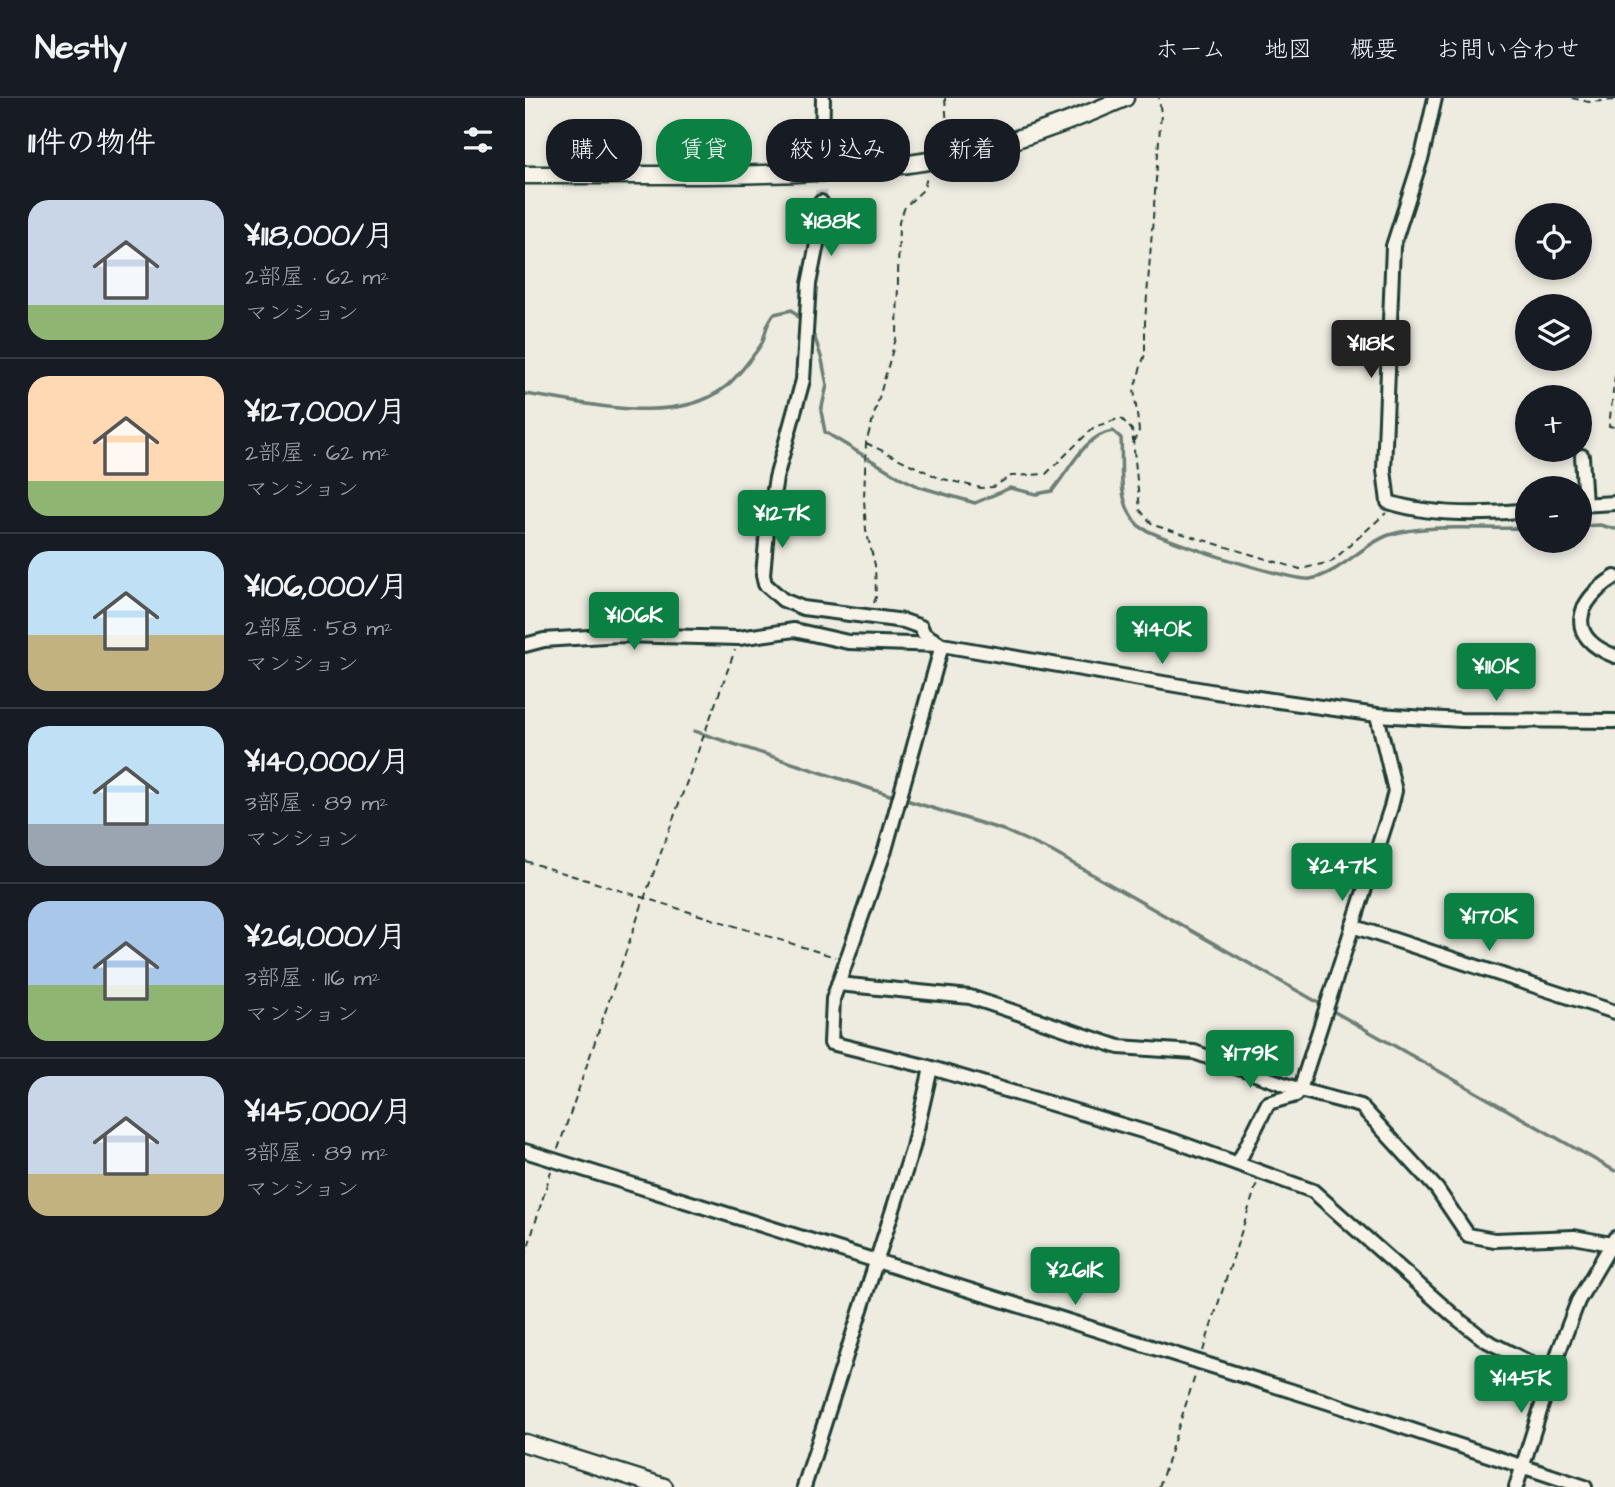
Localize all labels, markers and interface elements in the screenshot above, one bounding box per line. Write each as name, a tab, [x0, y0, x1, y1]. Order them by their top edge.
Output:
text: Nestly	[35, 25, 127, 71]
text: ホーム	[1155, 33, 1226, 67]
text: 地図	[1264, 33, 1312, 67]
text: 概要	[1350, 33, 1398, 67]
text: お問い合わせ	[1436, 33, 1580, 67]
chip: 購入	[546, 119, 642, 182]
chip: 賃貸	[656, 119, 752, 182]
chip: 絞り込み	[766, 119, 910, 182]
chip: 新着	[924, 119, 1020, 182]
icon: filters	[459, 121, 497, 159]
text: 11件の物件	[28, 122, 156, 164]
pin: ¥188K	[782, 198, 880, 258]
map controls	[1515, 203, 1592, 553]
button: locate	[1515, 203, 1592, 280]
text: ¥188K	[802, 205, 860, 237]
text: ¥118,000/月	[245, 215, 394, 257]
icon: home	[84, 228, 168, 312]
text: 2部屋 · 62 m²	[245, 261, 389, 293]
button: layers	[1515, 294, 1592, 371]
text: マンション	[245, 297, 359, 329]
pin: ¥118K	[1322, 320, 1420, 380]
text: ¥118K	[1347, 327, 1395, 359]
button: +	[1515, 385, 1592, 462]
text: ¥127,000/月	[245, 391, 406, 433]
icon: home	[84, 404, 168, 488]
text: 2部屋 · 62 m²	[245, 437, 389, 469]
text: マンション	[245, 473, 359, 505]
button: −	[1515, 476, 1592, 553]
pin: ¥127K	[733, 490, 831, 550]
text: ¥127K	[754, 497, 810, 529]
text: ¥106,000/月	[245, 566, 408, 608]
icon: home	[84, 579, 168, 663]
pin: ¥106K	[585, 592, 683, 652]
text: ¥106K	[605, 599, 663, 631]
pin: ¥140K	[1113, 606, 1211, 666]
text: 2部屋 · 58 m²	[245, 612, 393, 644]
text: ¥140K	[1132, 613, 1192, 645]
pin: ¥110K	[1447, 644, 1545, 703]
text: マンション	[245, 648, 359, 680]
text: ¥110K	[1473, 650, 1519, 682]
text: ¥140,000/月	[245, 741, 410, 783]
icon: home	[84, 754, 168, 838]
text: 3部屋 · 89 m²	[245, 787, 388, 819]
text: マンション	[245, 823, 359, 855]
pin: ¥247K	[1293, 844, 1391, 903]
text: ¥247K	[1307, 850, 1377, 882]
pin: ¥170K	[1440, 894, 1538, 953]
text: ¥170K	[1460, 900, 1518, 932]
text: ¥261,000/月	[245, 916, 407, 958]
icon: home	[84, 929, 168, 1013]
text: 3部屋 · 116 m²	[245, 962, 380, 994]
text: マンション	[245, 998, 359, 1030]
pin: ¥179K	[1201, 1030, 1299, 1090]
text: ¥179K	[1222, 1037, 1278, 1069]
text: ¥145,000/月	[245, 1091, 412, 1133]
icon: home	[84, 1104, 168, 1188]
text: 3部屋 · 89 m²	[245, 1137, 388, 1169]
text: マンション	[245, 1173, 359, 1205]
pin: ¥261K	[1026, 1248, 1124, 1307]
text: ¥261K	[1047, 1254, 1103, 1286]
pin: ¥145K	[1472, 1356, 1570, 1415]
text: ¥145K	[1490, 1362, 1552, 1394]

